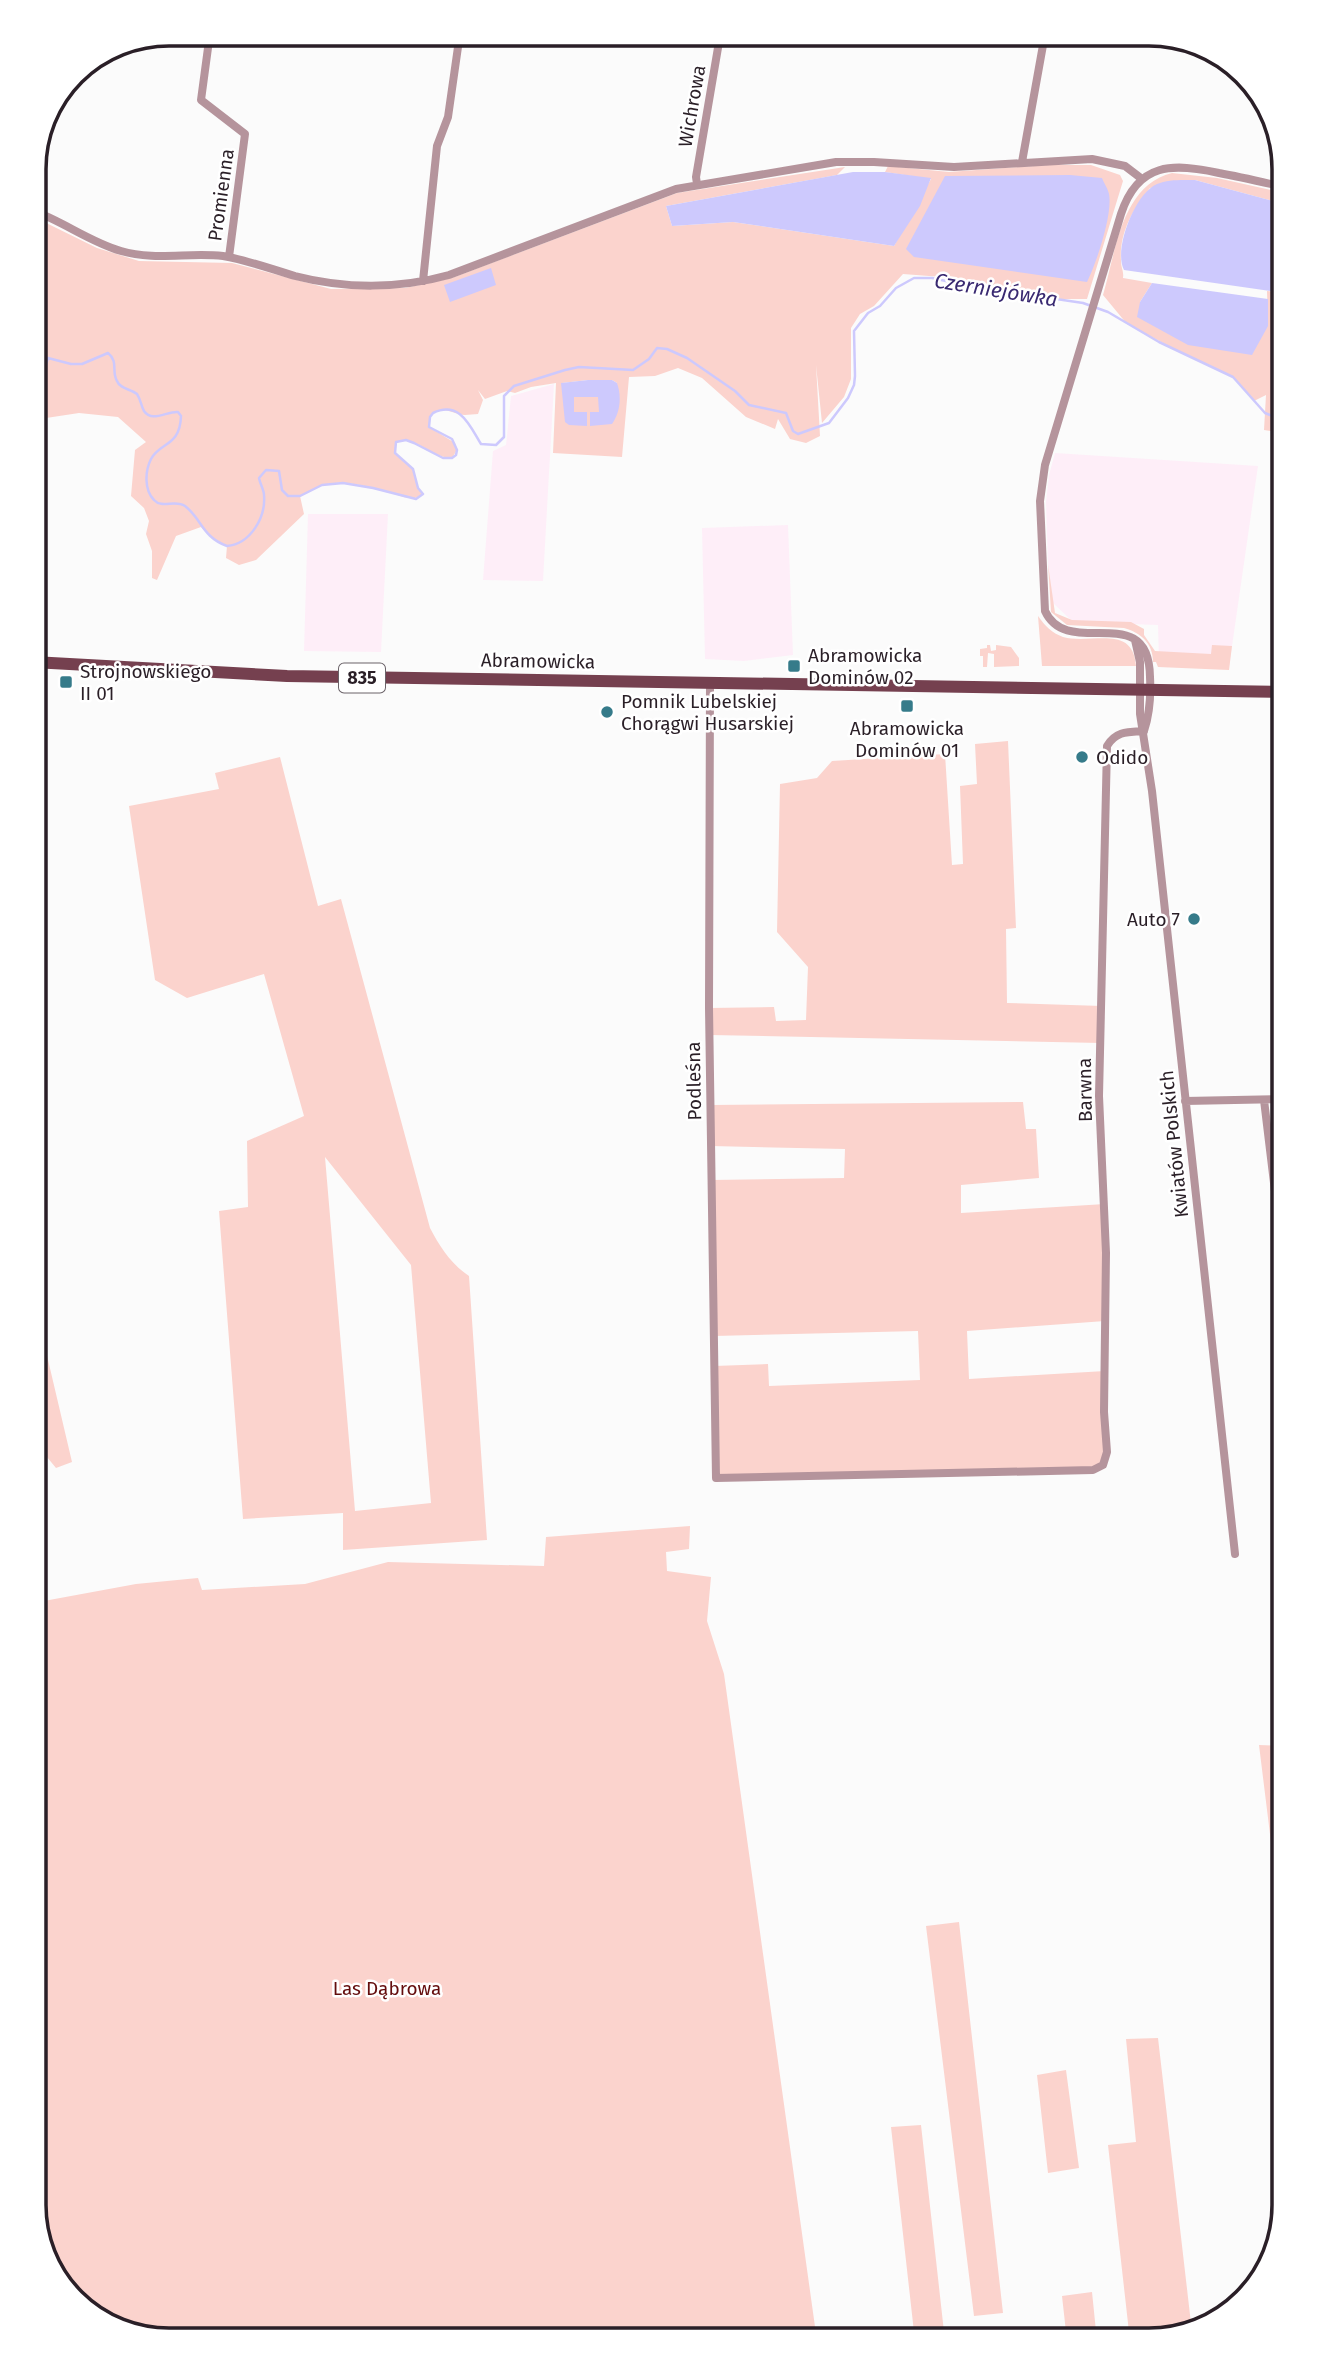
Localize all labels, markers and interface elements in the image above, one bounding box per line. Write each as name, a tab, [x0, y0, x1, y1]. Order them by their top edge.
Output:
street label: Wichrowa	[673, 63, 711, 149]
street label: Promienna	[203, 147, 239, 243]
water label: Czerniejówka	[932, 267, 1060, 313]
place label: Abramowicka Dominów 02	[808, 644, 922, 689]
street label: Abramowicka	[481, 649, 595, 673]
marker: Abramowicka Dominów 02	[786, 658, 802, 674]
place label: Strojnowskiego II 01	[80, 660, 211, 705]
road number: 835	[339, 664, 385, 692]
marker: Strojnowskiego II 01	[58, 674, 74, 690]
place label: Pomnik Lubelskiej Chorągwi Husarskiej	[621, 690, 794, 735]
marker: Abramowicka Dominów 01	[899, 698, 915, 714]
marker: Pomnik Lubelskiej Chorągwi Husarskiej	[599, 704, 615, 720]
place label: Abramowicka Dominów 01	[850, 717, 964, 762]
place label: Odido	[1096, 746, 1148, 769]
marker: Odido	[1074, 749, 1090, 765]
place label: Auto 7	[1127, 908, 1180, 931]
marker: Auto 7	[1186, 911, 1202, 927]
street label: Podleśna	[682, 1041, 706, 1121]
street label: Barwna	[1073, 1058, 1097, 1122]
street label: Kwiatów Polskich	[1155, 1069, 1193, 1219]
park label: Las Dąbrowa	[333, 1977, 441, 2000]

